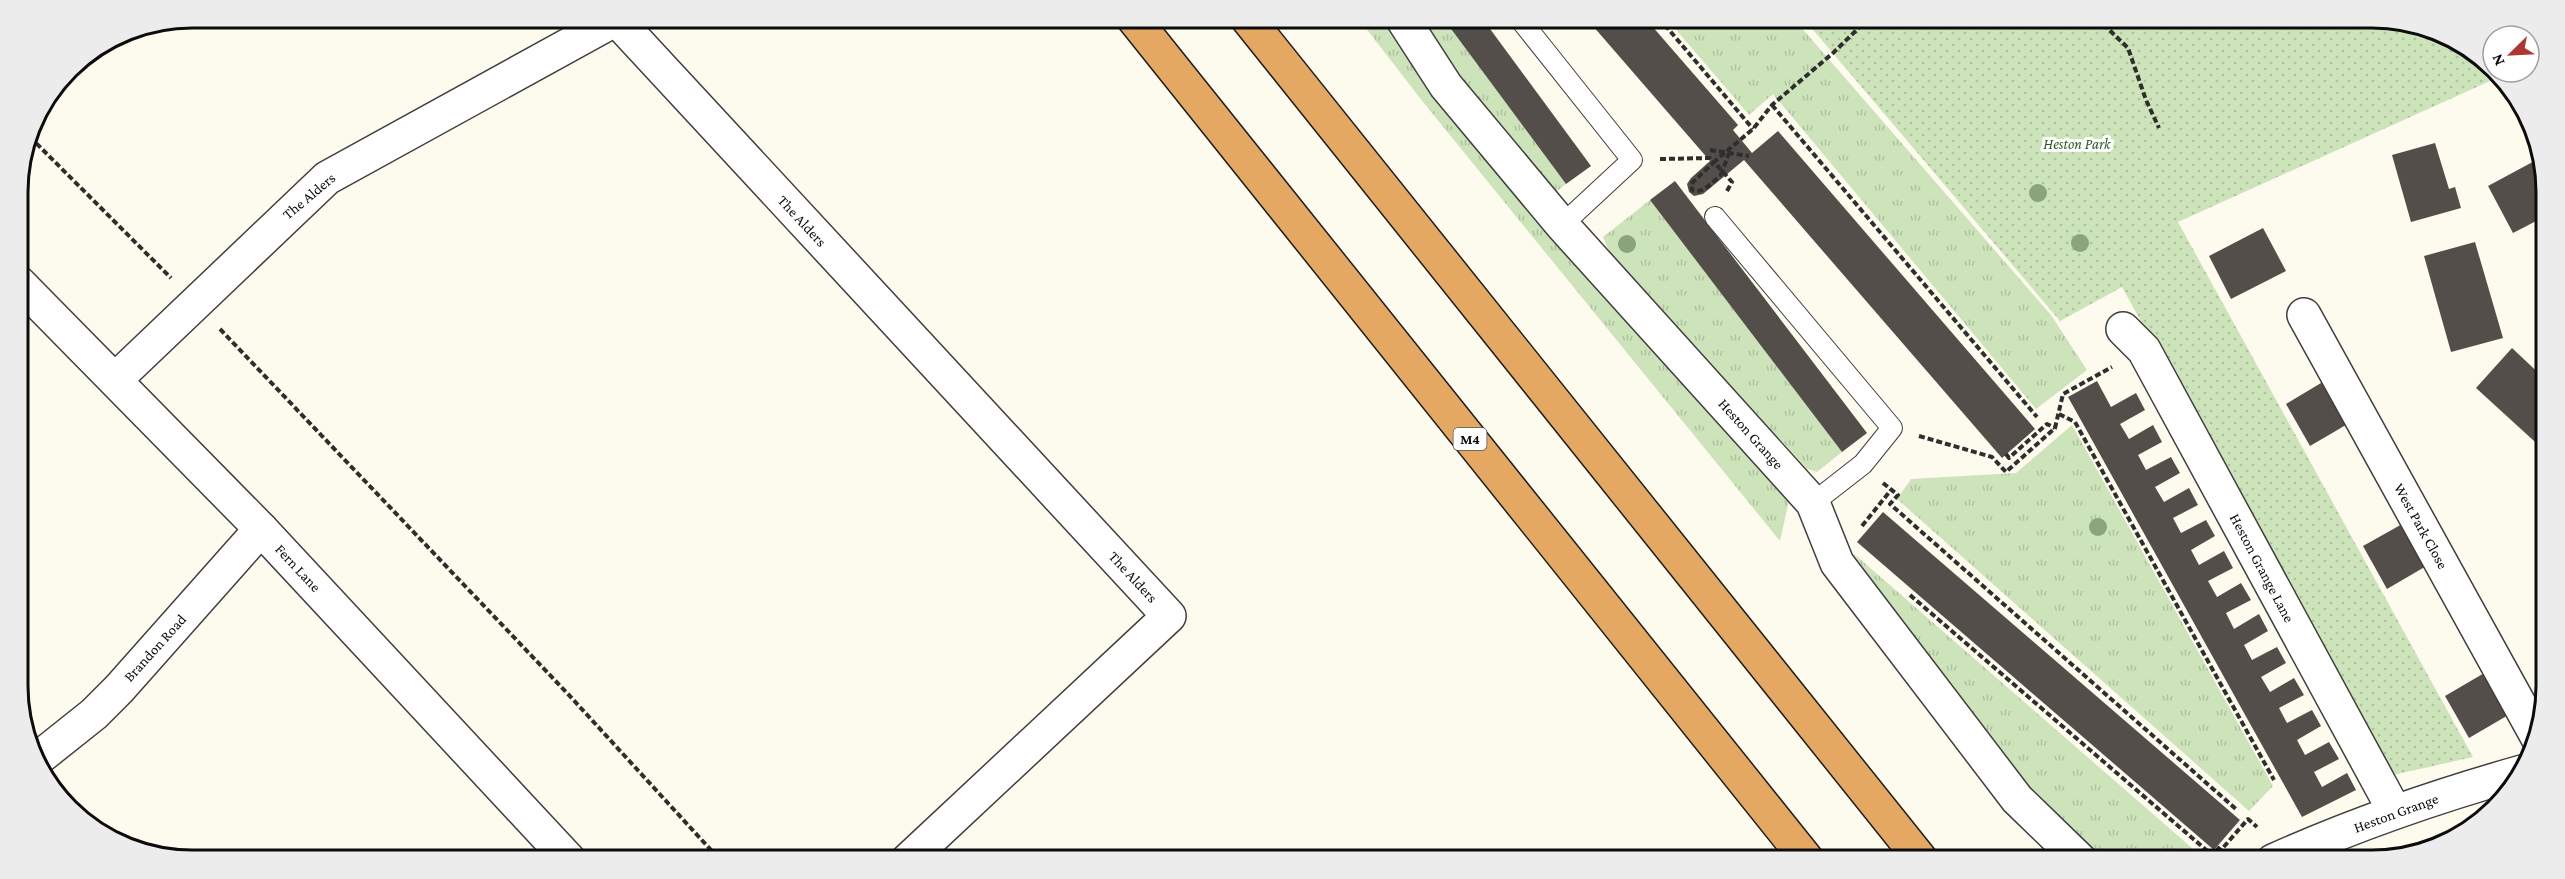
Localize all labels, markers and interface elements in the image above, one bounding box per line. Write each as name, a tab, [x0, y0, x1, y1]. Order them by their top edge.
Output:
north arrow	[2481, 24, 2541, 84]
text: N	[2488, 51, 2508, 68]
park label: Heston Park	[2043, 136, 2112, 152]
street label: The Alders	[279, 169, 339, 223]
street label: The Alders	[774, 192, 830, 250]
street label: Heston Grange	[1715, 396, 1787, 473]
road number: M4	[1454, 428, 1486, 450]
street label: West Park Close	[2391, 480, 2451, 572]
street label: Heston Grange Lane	[2226, 511, 2298, 626]
street label: Fern Lane	[272, 541, 324, 595]
street label: The Alders	[1105, 548, 1161, 606]
street label: Brandon Road	[121, 611, 189, 685]
street label: Heston Grange	[2352, 790, 2441, 837]

